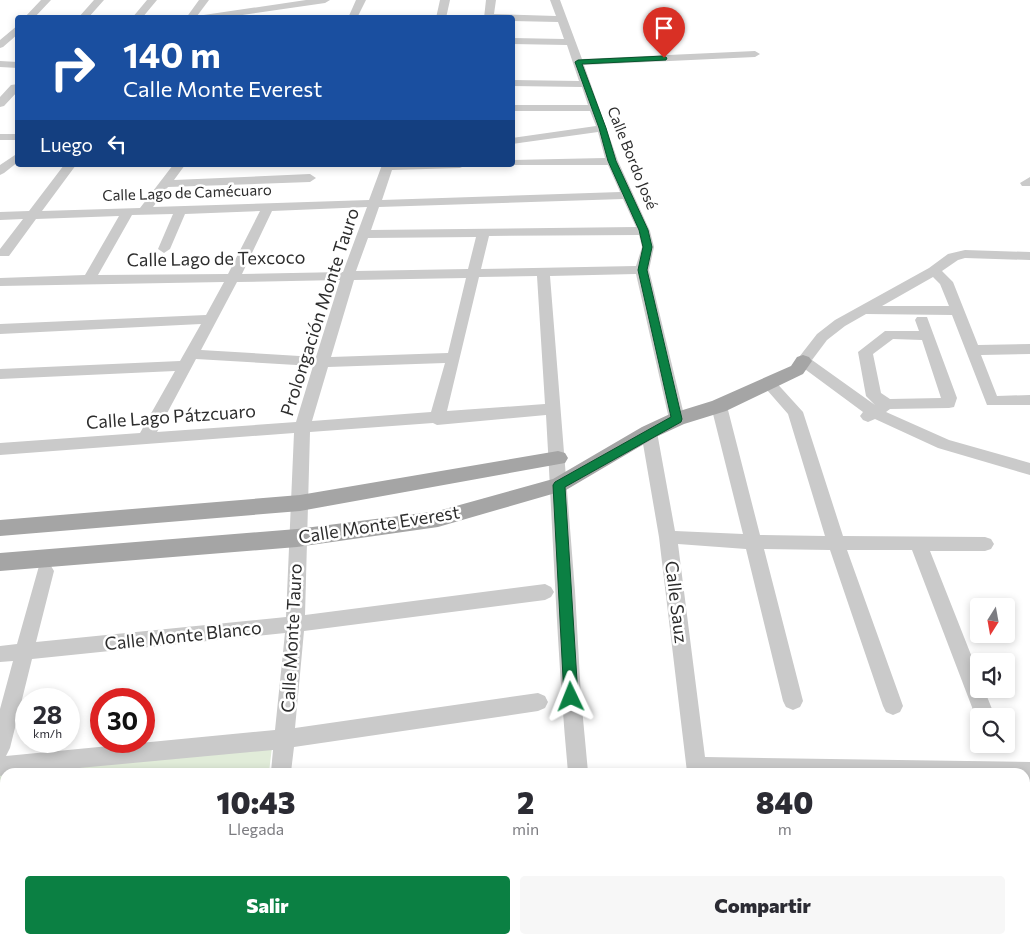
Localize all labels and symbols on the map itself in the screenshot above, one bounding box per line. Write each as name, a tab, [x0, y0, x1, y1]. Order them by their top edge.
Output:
pin	[643, 7, 685, 58]
street label: Calle Bordo José	[604, 104, 662, 212]
street label: Calle Lago de Camécuaro	[102, 180, 272, 204]
street label: Prolongación Monte Tauro	[275, 205, 363, 418]
street label: Calle Lago de Texcoco	[126, 245, 306, 271]
street label: Calle Lago Pátzcuaro	[85, 399, 257, 433]
street label: Calle Monte Everest	[297, 500, 461, 548]
street label: Calle Sauz	[661, 559, 693, 644]
street label: Calle Monte Tauro	[276, 563, 306, 713]
north arrow	[970, 598, 1015, 642]
street label: Calle Monte Blanco	[103, 616, 263, 654]
position arrow	[544, 670, 596, 722]
speed limit sign: 30	[90, 688, 155, 753]

